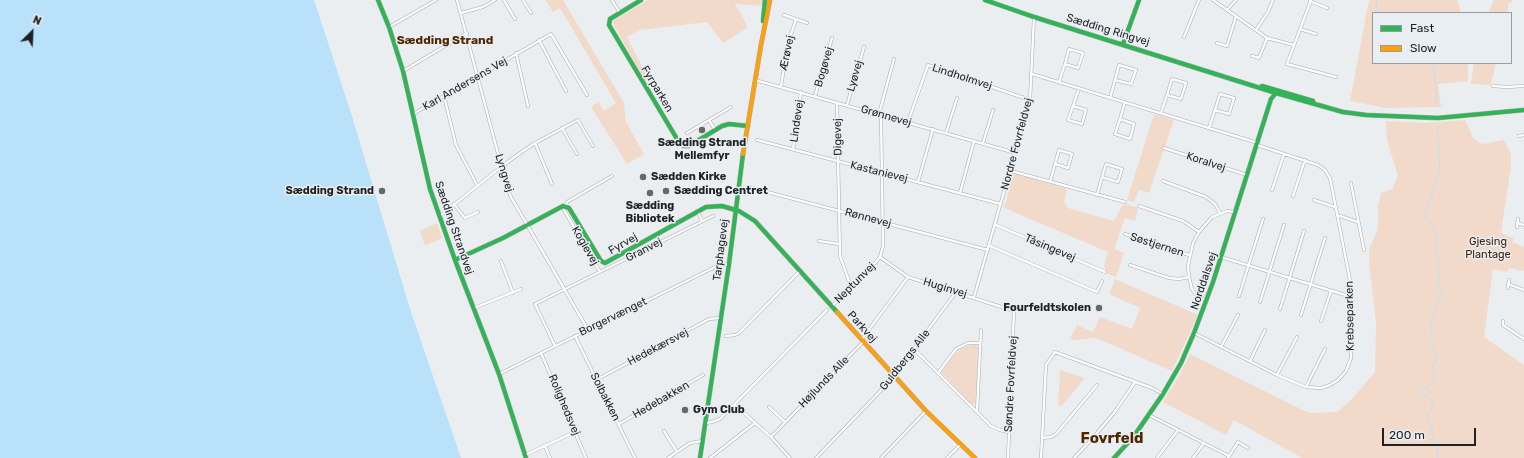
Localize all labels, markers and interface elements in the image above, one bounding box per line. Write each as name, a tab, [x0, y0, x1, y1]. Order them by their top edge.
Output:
street label: Sædding Ringvej	[1065, 11, 1151, 49]
north arrow	[12, 12, 52, 52]
legend	[1372, 12, 1512, 64]
text: N	[31, 13, 43, 28]
text: Fast	[1410, 21, 1434, 35]
district label: Sædding Strand	[397, 34, 493, 48]
street label: Ærøvej	[777, 34, 797, 72]
text: Slow	[1410, 41, 1437, 55]
street label: Bogøvej	[812, 45, 836, 89]
street label: Karl Andersens Vej	[420, 54, 510, 114]
street label: Lyøvej	[844, 59, 866, 93]
street label: Lindholmvej	[930, 61, 994, 93]
street label: Fyrparken	[638, 64, 676, 114]
street label: Nordre Fovrfeldvej	[998, 97, 1036, 191]
street label: Lindevej	[787, 99, 807, 143]
street label: Grønnevej	[859, 102, 913, 130]
street label: Digevej	[831, 118, 845, 156]
marker: Sædding Strand Mellemfyr	[697, 125, 707, 135]
place label: Sædding Strand Mellemfyr	[658, 136, 746, 162]
street label: Koralvej	[1185, 149, 1227, 175]
street label: Lyngvej	[492, 152, 516, 194]
street label: Kastanievej	[849, 158, 909, 186]
place label: Sædden Kirke	[651, 170, 726, 184]
marker: Sædden Kirke	[638, 172, 648, 182]
street label: Sædding Strandvej	[432, 180, 476, 276]
place label: Sædding Strand	[285, 184, 374, 198]
place label: Sædding Centret	[674, 184, 768, 198]
marker: Sædding Strand	[377, 186, 387, 196]
marker: Sædding Centret	[661, 186, 671, 196]
marker: Sædding Bibliotek	[645, 188, 655, 198]
place label: Sædding Bibliotek	[626, 199, 674, 225]
street label: Rønnevej	[843, 205, 893, 231]
street label: Tarphagevej	[711, 218, 731, 282]
street label: Koglevej	[569, 224, 601, 268]
street label: Fyrvej	[606, 230, 640, 258]
street label: Søstjernen	[1128, 230, 1186, 260]
street label: Tåsingevej	[1023, 231, 1077, 265]
street label: Granvej	[624, 235, 664, 265]
park label: Gjesing Plantage	[1465, 235, 1511, 261]
street label: Norddalsvej	[1188, 250, 1220, 312]
street label: Neptunvej	[832, 260, 878, 306]
street label: Huginvej	[922, 275, 968, 301]
street label: Krebseparken	[1343, 281, 1357, 351]
street label: Borgervænget	[577, 295, 649, 339]
place label: Fourfeldtskolen	[1003, 301, 1091, 315]
marker: Fourfeldtskolen	[1094, 303, 1104, 313]
street label: Parkvej	[844, 309, 880, 345]
street label: Hedekærsvej	[626, 326, 690, 368]
street label: Guldbergs Alle	[877, 327, 933, 393]
street label: Søndre Fovrfeldvej	[1002, 336, 1020, 432]
street label: Højlunds Alle	[796, 353, 852, 411]
street label: Solbakken	[587, 371, 623, 423]
street label: Rolighedsvej	[545, 372, 583, 438]
street label: Hedebakken	[630, 378, 692, 422]
place label: Gym Club	[693, 403, 745, 417]
marker: Gym Club	[680, 405, 690, 415]
scale bar	[1384, 420, 1478, 446]
text: 200 m	[1389, 428, 1425, 442]
district label: Fovrfeld	[1081, 430, 1143, 448]

